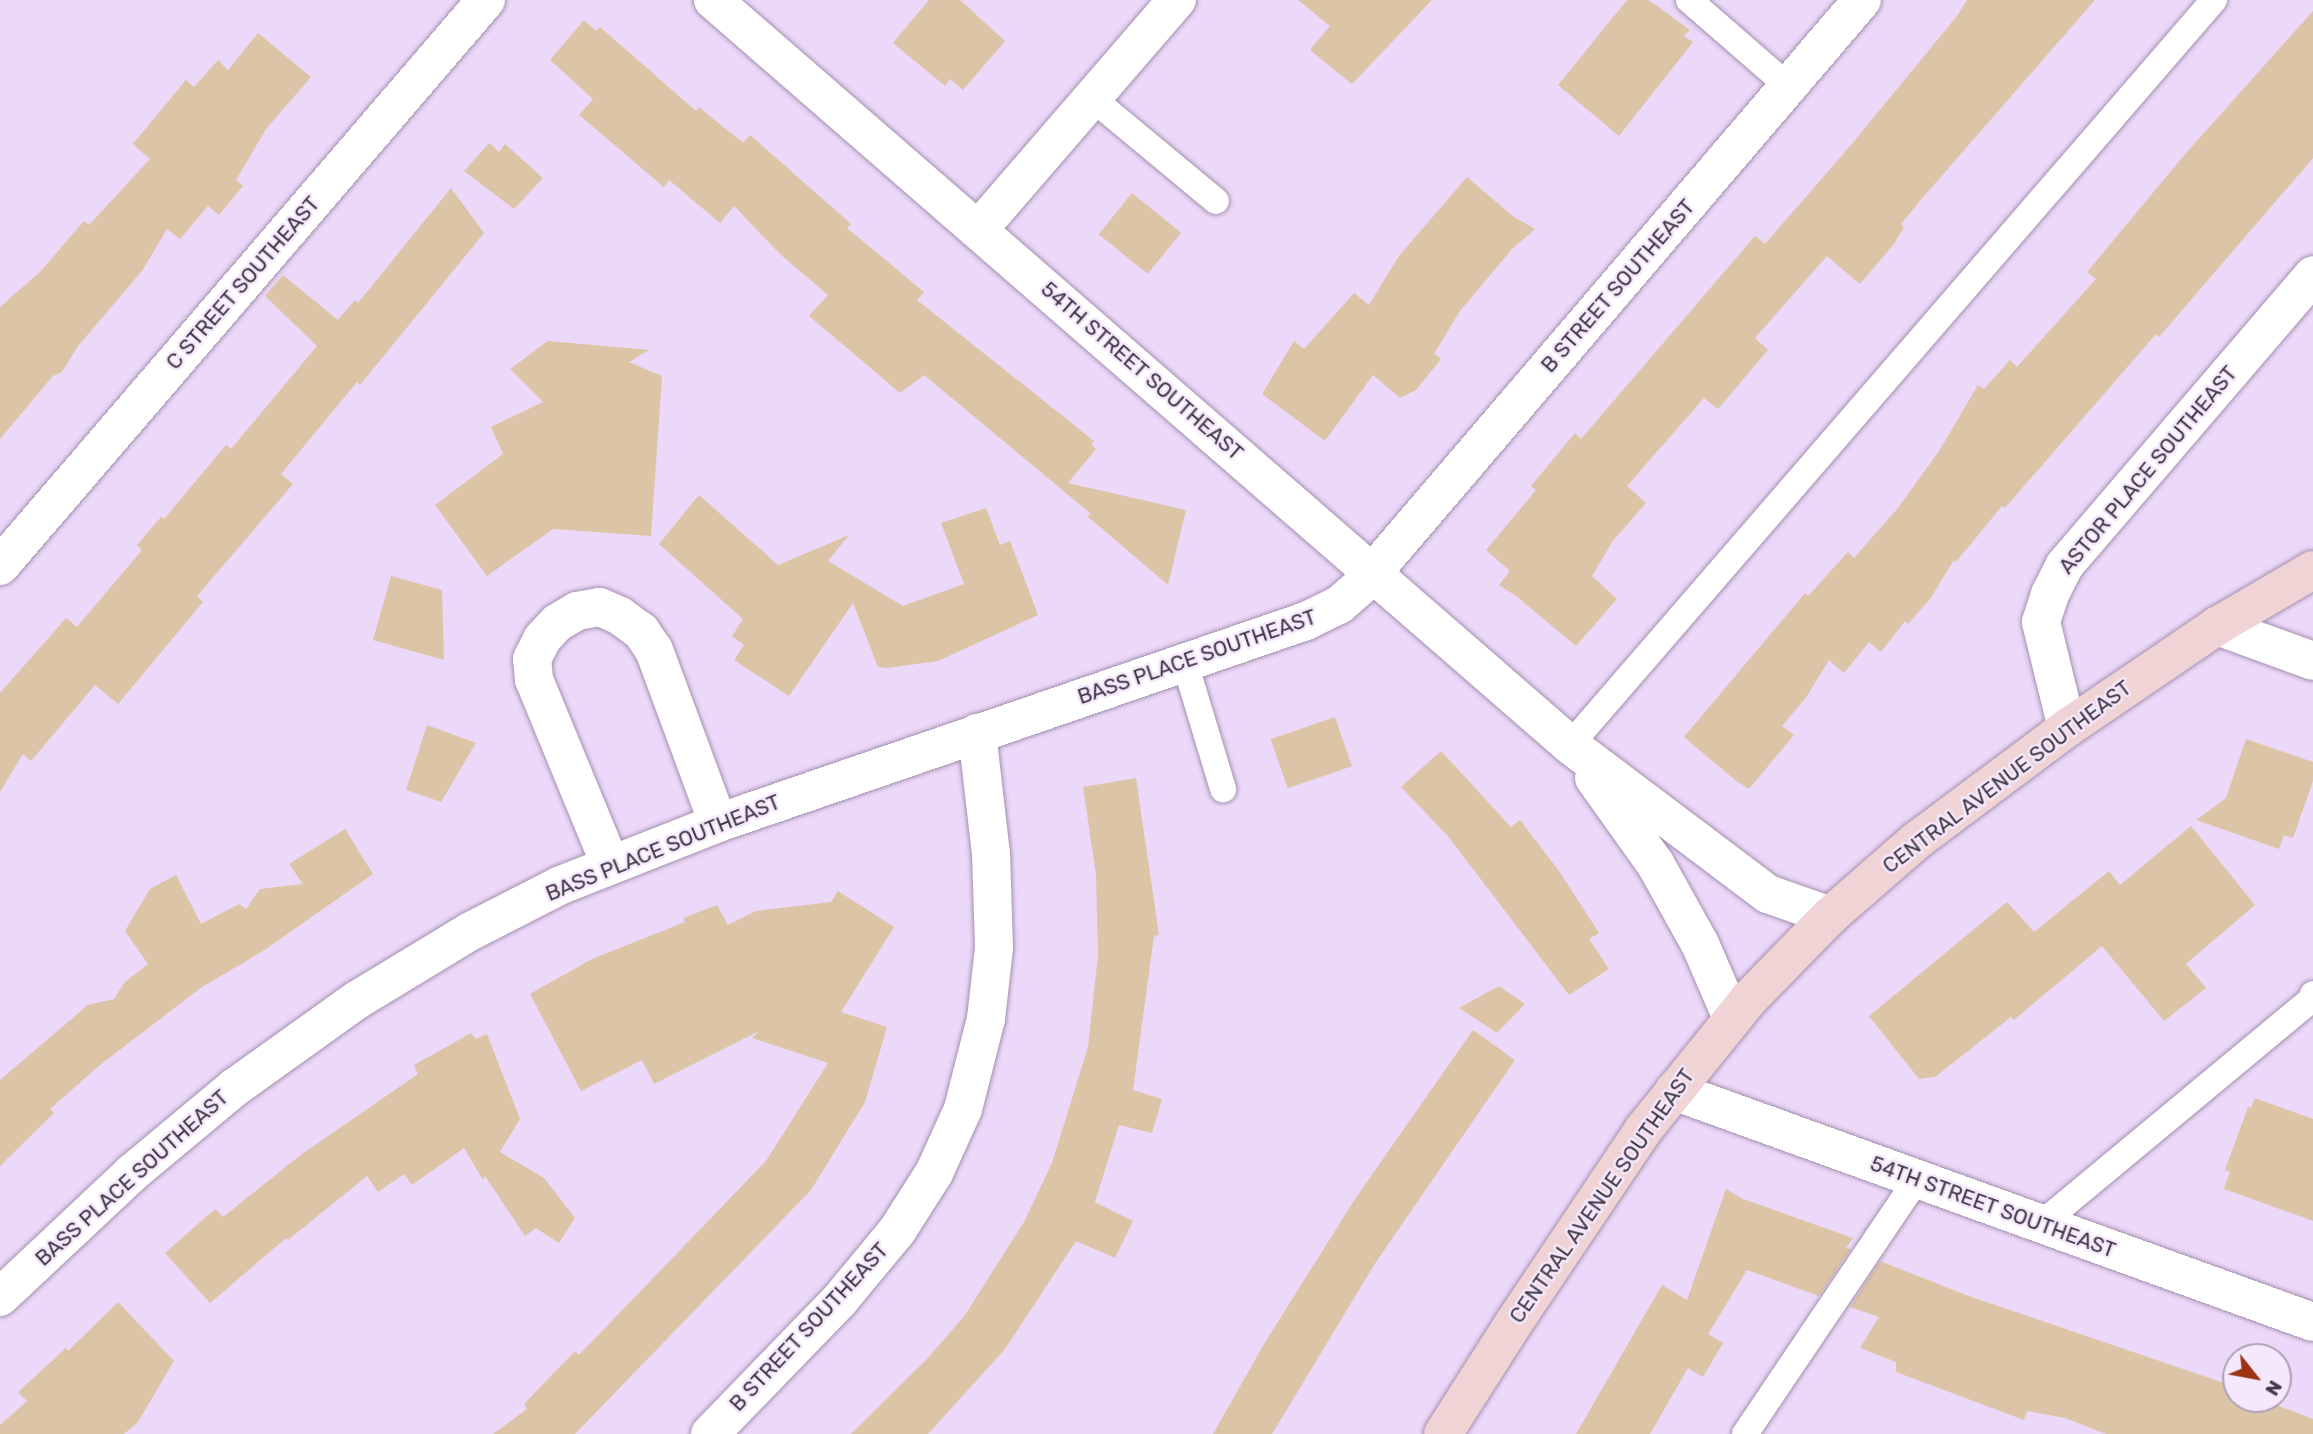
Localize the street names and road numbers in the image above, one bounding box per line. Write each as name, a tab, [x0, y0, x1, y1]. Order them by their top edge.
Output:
street label: C STREET SOUTHEAST	[161, 191, 325, 375]
street label: B STREET SOUTHEAST	[1536, 194, 1700, 378]
street label: 54TH STREET SOUTHEAST	[1036, 276, 1248, 466]
street label: ASTOR PLACE SOUTHEAST	[2054, 361, 2242, 579]
street label: BASS PLACE SOUTHEAST	[1074, 604, 1320, 710]
street label: CENTRAL AVENUE SOUTHEAST	[1877, 675, 2137, 879]
street label: BASS PLACE SOUTHEAST	[542, 789, 784, 907]
street label: CENTRAL AVENUE SOUTHEAST	[1504, 1064, 1700, 1328]
street label: BASS PLACE SOUTHEAST	[30, 1085, 234, 1271]
street label: 54TH STREET SOUTHEAST	[1867, 1151, 2119, 1263]
street label: B STREET SOUTHEAST	[724, 1237, 894, 1417]

